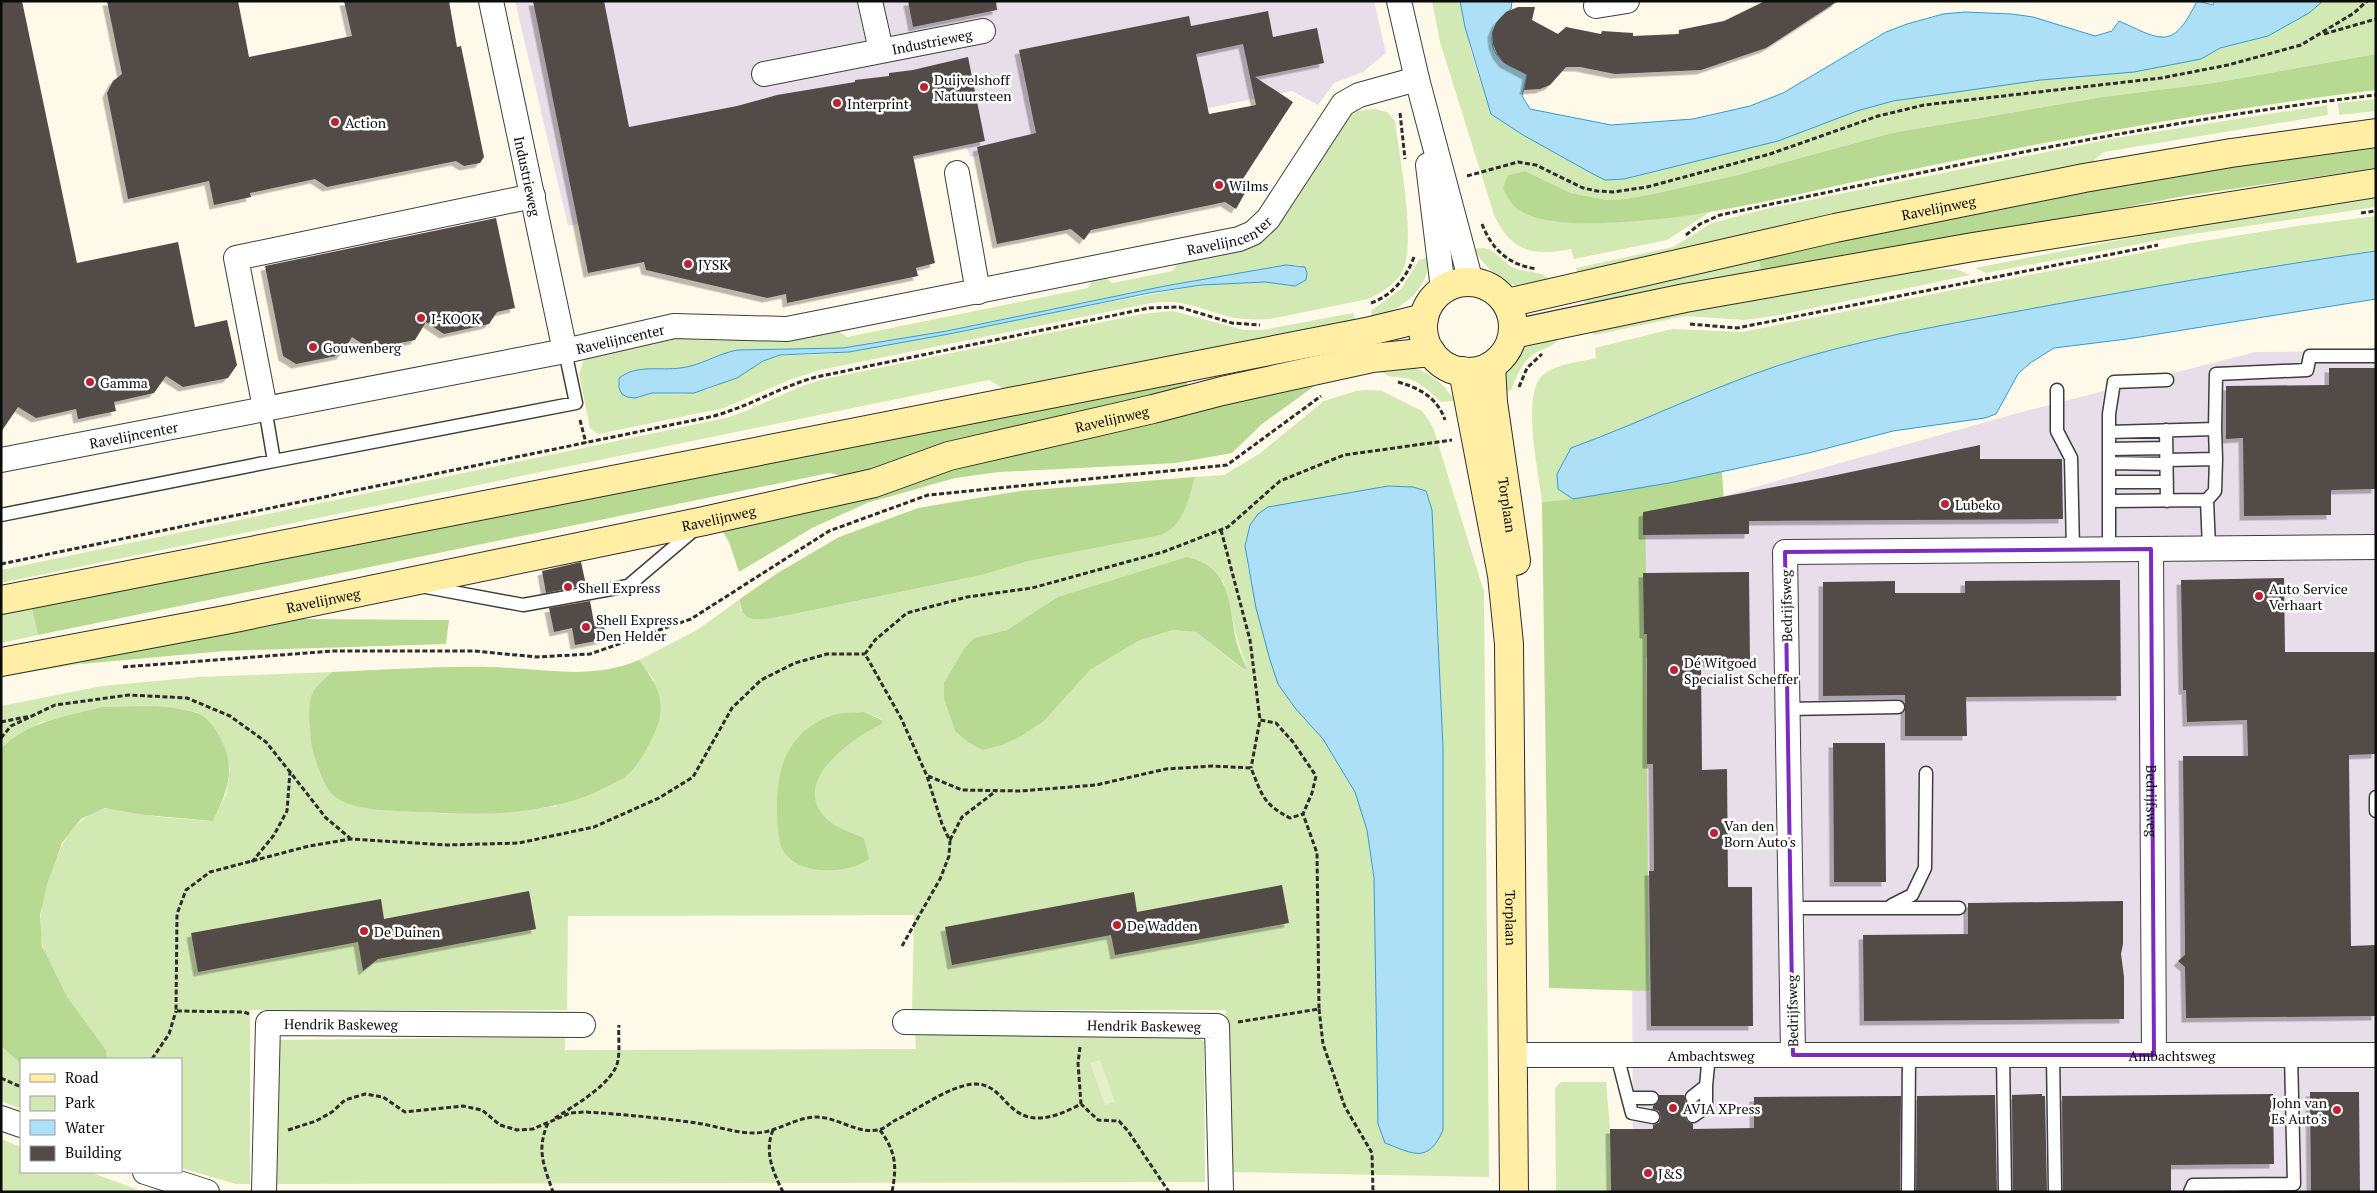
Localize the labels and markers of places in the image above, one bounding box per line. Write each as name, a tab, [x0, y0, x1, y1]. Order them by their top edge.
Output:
place label: Duijvelshoff Natuursteen	[934, 70, 1012, 105]
marker: Duijvelshoff Natuursteen	[918, 81, 930, 93]
place label: Interprint	[847, 94, 910, 113]
marker: Interprint	[831, 97, 843, 109]
place label: Action	[345, 113, 387, 132]
marker: Action	[329, 116, 341, 128]
place label: Wilms	[1229, 176, 1269, 195]
marker: Wilms	[1213, 179, 1225, 191]
place label: JYSK	[698, 255, 729, 274]
marker: JYSK	[682, 258, 694, 270]
place label: I-KOOK	[431, 309, 481, 328]
marker: I-KOOK	[415, 312, 427, 324]
place label: Gouwenberg	[323, 338, 402, 357]
marker: Gouwenberg	[307, 341, 319, 353]
place label: Gamma	[100, 373, 148, 392]
marker: Gamma	[84, 376, 96, 388]
place label: Lubeko	[1955, 495, 2000, 514]
marker: Lubeko	[1939, 498, 1951, 510]
place label: Shell Express	[578, 578, 660, 597]
place label: Auto Service Verhaart	[2269, 579, 2348, 614]
marker: Shell Express	[562, 581, 574, 593]
marker: Auto Service Verhaart	[2253, 590, 2265, 602]
place label: Shell Express Den Helder	[596, 610, 678, 645]
marker: Shell Express Den Helder	[580, 621, 592, 633]
place label: Dé Witgoed Specialist Scheffer	[1684, 653, 1799, 688]
marker: Dé Witgoed Specialist Scheffer	[1668, 664, 1680, 676]
place label: Van den Born Auto's	[1724, 816, 1796, 851]
marker: Van den Born Auto's	[1708, 827, 1720, 839]
place label: De Wadden	[1127, 916, 1198, 935]
marker: De Wadden	[1111, 919, 1123, 931]
place label: De Duinen	[374, 922, 441, 941]
marker: De Duinen	[358, 925, 370, 937]
place label: John van Es Auto's	[2271, 1093, 2328, 1128]
place label: AVIA XPress	[1683, 1099, 1761, 1118]
marker: AVIA XPress	[1667, 1102, 1679, 1114]
marker: John van Es Auto's	[2331, 1104, 2343, 1116]
place label: J&S	[1658, 1164, 1682, 1183]
marker: J&S	[1642, 1167, 1654, 1179]

